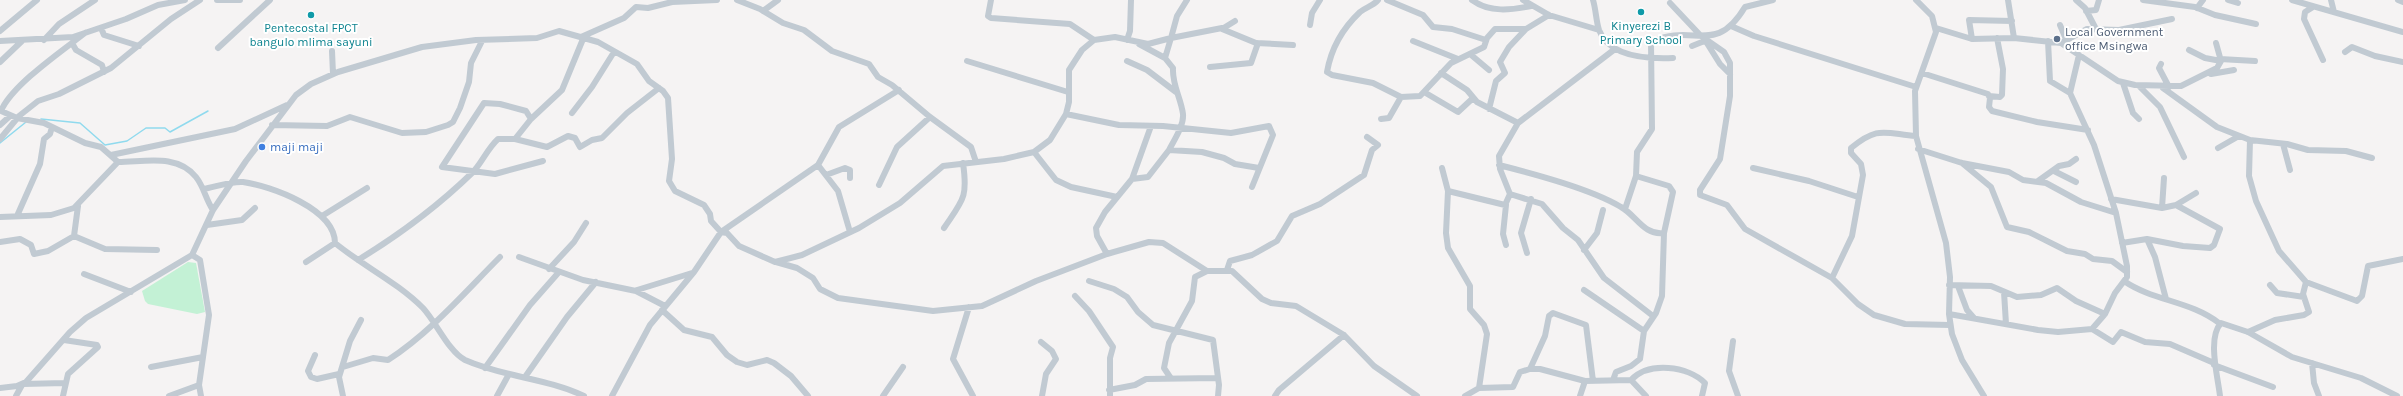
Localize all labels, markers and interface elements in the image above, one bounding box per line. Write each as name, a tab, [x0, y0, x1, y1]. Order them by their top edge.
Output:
marker: Kinyerezi B Primary School	[1636, 7, 1646, 17]
marker: Pentecostal FPCT bangulo mlima sayuni	[306, 10, 316, 20]
place label: Kinyerezi B Primary School	[1600, 19, 1682, 47]
place label: Pentecostal FPCT bangulo mlima sayuni	[249, 21, 373, 49]
place label: Local Government office Msingwa	[2065, 25, 2164, 53]
marker: Local Government office Msingwa	[2052, 34, 2062, 44]
place label: maji maji	[270, 140, 323, 154]
marker: maji maji	[257, 142, 267, 152]

